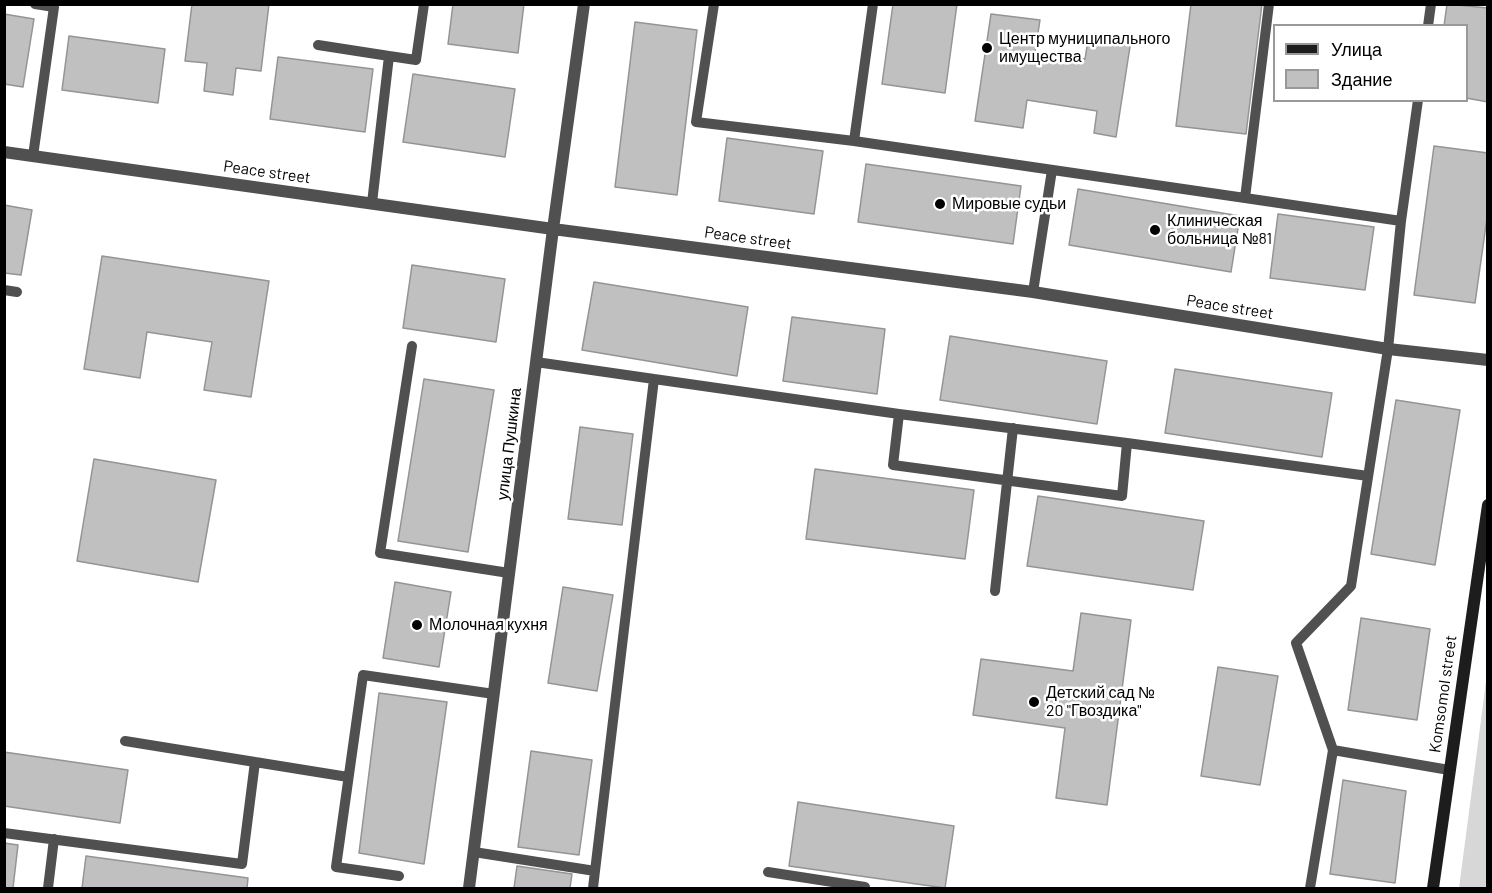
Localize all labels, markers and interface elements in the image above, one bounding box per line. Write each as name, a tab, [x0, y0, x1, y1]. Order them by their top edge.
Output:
legend	[1273, 24, 1468, 102]
place label: Центр муниципального имущества	[999, 29, 1170, 67]
text: Улица	[1331, 38, 1382, 60]
marker: Центр муниципального имущества	[980, 41, 994, 55]
text: Здание	[1331, 68, 1392, 90]
street label: Peace street	[222, 156, 312, 188]
place label: Мировые судьи	[952, 194, 1066, 214]
marker: Мировые судьи	[933, 197, 947, 211]
place label: Клиническая больница №81	[1167, 211, 1272, 249]
street label: Peace street	[703, 222, 793, 254]
marker: Клиническая больница №81	[1148, 223, 1162, 237]
street label: Peace street	[1185, 291, 1275, 323]
street label: улица Пушкина	[493, 387, 525, 501]
place label: Молочная кухня	[429, 615, 548, 635]
marker: Молочная кухня	[410, 618, 424, 632]
street label: Komsomol street	[1425, 634, 1461, 754]
place label: Детский сад № 20 "Гвоздика"	[1046, 683, 1155, 721]
marker: Детский сад № 20 "Гвоздика"	[1027, 695, 1041, 709]

